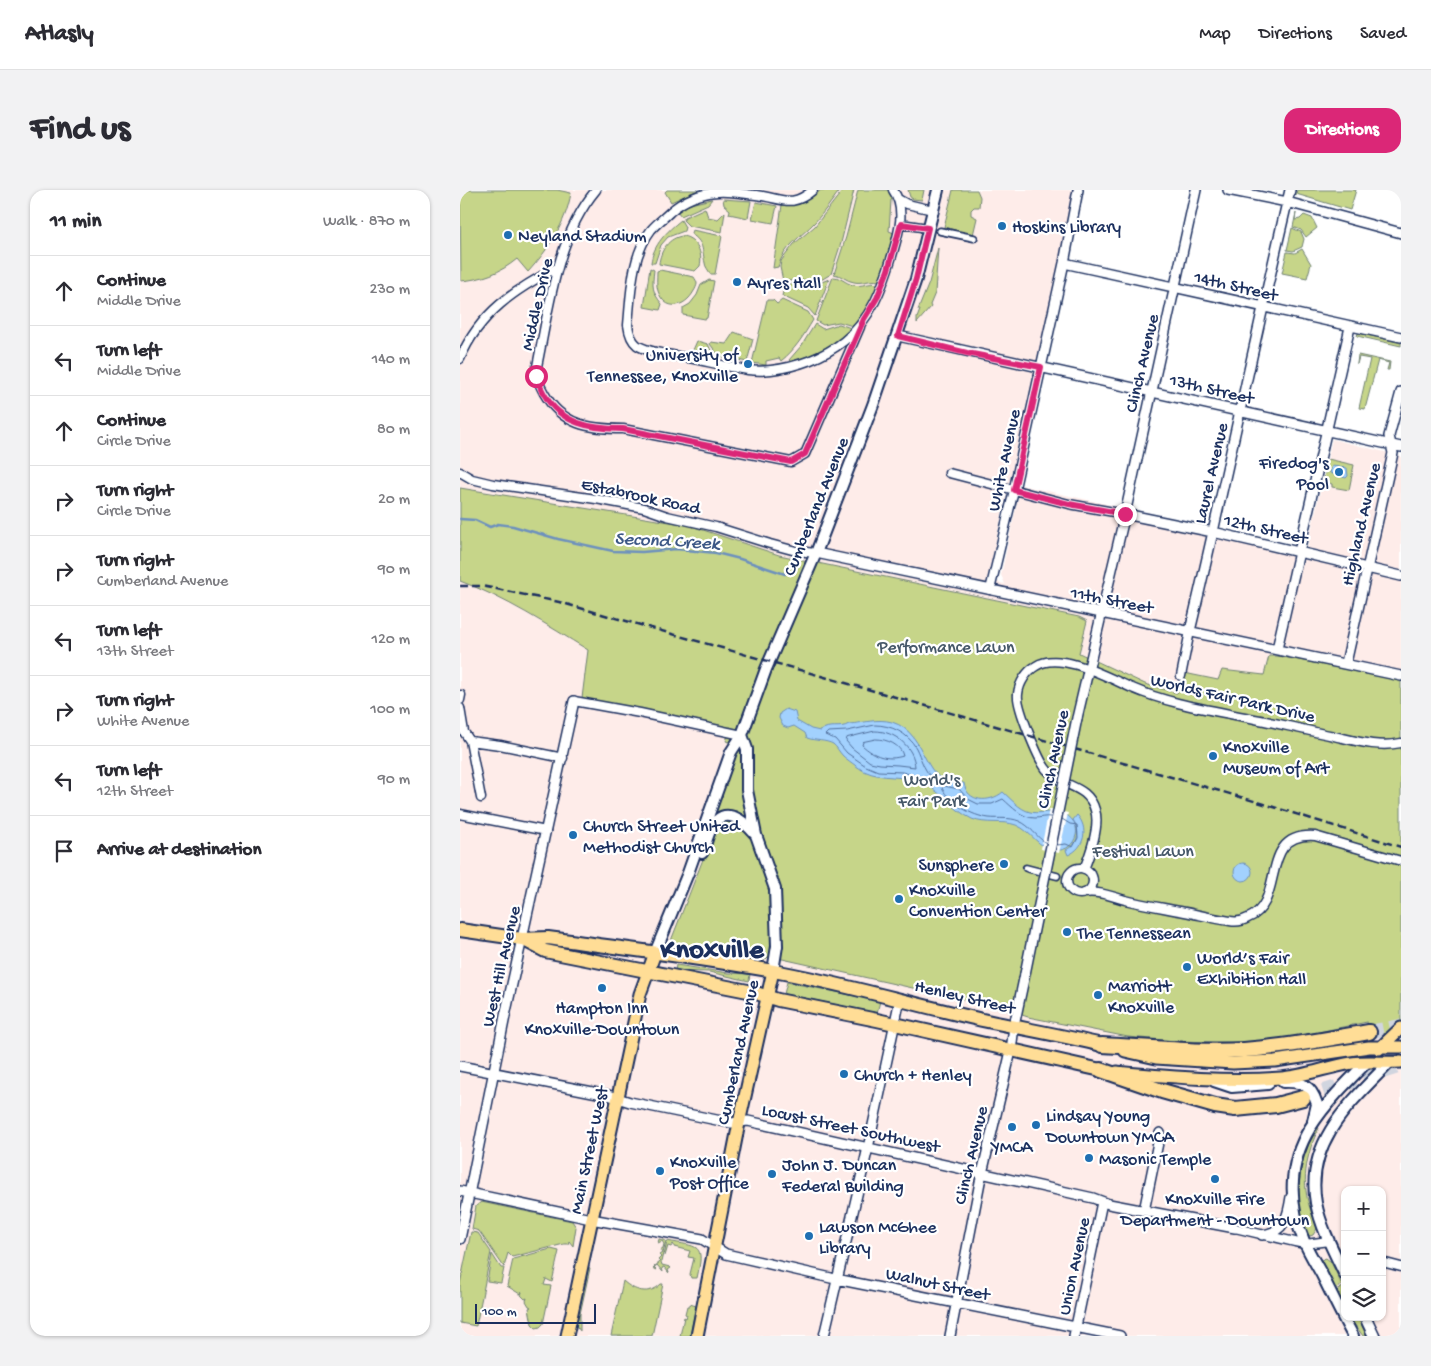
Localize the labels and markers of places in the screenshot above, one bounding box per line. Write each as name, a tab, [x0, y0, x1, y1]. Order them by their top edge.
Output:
place label: Hoskins Library	[1012, 218, 1121, 239]
marker: Hoskins Library	[996, 220, 1008, 232]
place label: Neyland Stadium	[518, 227, 647, 248]
marker: Neyland Stadium	[502, 229, 514, 241]
place label: Ayres Hall	[747, 274, 821, 295]
marker: Ayres Hall	[731, 276, 743, 288]
place label: University of Tennessee, Knoxville	[586, 346, 739, 388]
marker: University of Tennessee, Knoxville	[742, 358, 754, 370]
place label: Firedog's Pool	[1258, 454, 1330, 496]
marker: Firedog's Pool	[1333, 466, 1345, 478]
place label: Knoxville Museum of Art	[1223, 738, 1330, 780]
marker: Knoxville Museum of Art	[1207, 750, 1219, 762]
place label: Church Street United Methodist Church	[583, 817, 741, 859]
marker: Church Street United Methodist Church	[567, 829, 579, 841]
place label: Sunsphere	[919, 856, 995, 877]
marker: Sunsphere	[998, 858, 1010, 870]
place label: Knoxville Convention Center	[909, 881, 1048, 923]
marker: Knoxville Convention Center	[893, 893, 905, 905]
place label: The Tennessean	[1076, 924, 1191, 945]
marker: The Tennessean	[1061, 926, 1073, 938]
place label: World’s Fair Exhibition Hall	[1197, 949, 1306, 991]
marker: World’s Fair Exhibition Hall	[1181, 961, 1193, 973]
place label: Marriott Knoxville	[1108, 977, 1175, 1019]
marker: Hampton Inn Knoxville-Downtown	[596, 982, 608, 994]
marker: Marriott Knoxville	[1092, 989, 1104, 1001]
place label: Hampton Inn Knoxville-Downtown	[525, 999, 680, 1041]
place label: Church + Henley	[854, 1066, 972, 1087]
marker: Church + Henley	[838, 1068, 850, 1080]
place label: Lindsay Young Downtown YMCA	[1045, 1107, 1176, 1149]
marker: Lindsay Young Downtown YMCA	[1030, 1119, 1042, 1131]
marker: YMCA	[1006, 1121, 1018, 1133]
place label: YMCA	[989, 1138, 1034, 1159]
place label: Masonic Temple	[1099, 1150, 1212, 1171]
marker: Masonic Temple	[1083, 1152, 1095, 1164]
place label: Knoxville Post Office	[669, 1153, 749, 1195]
place label: John J. Duncan Federal Building	[781, 1156, 904, 1198]
marker: Knoxville Post Office	[654, 1165, 666, 1177]
marker: John J. Duncan Federal Building	[766, 1168, 778, 1180]
marker: Knoxville Fire Department - Downtown	[1209, 1173, 1221, 1185]
place label: Knoxville Fire Department - Downtown	[1120, 1190, 1310, 1232]
place label: Lawson McGhee Library	[819, 1218, 937, 1260]
marker: Lawson McGhee Library	[803, 1230, 815, 1242]

